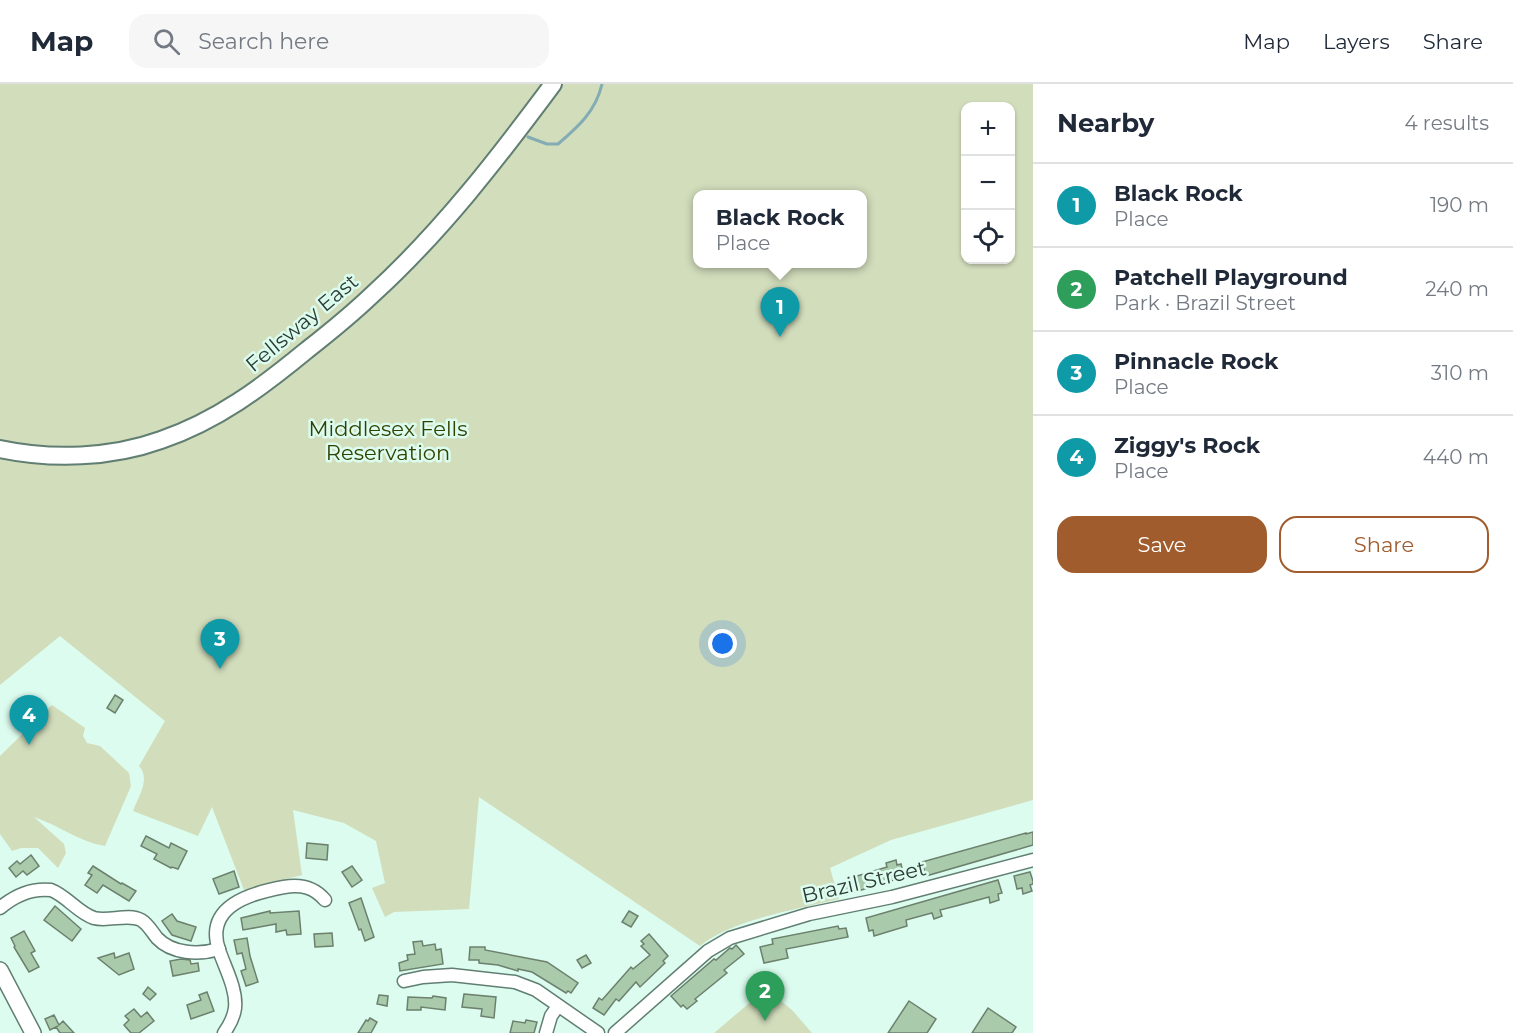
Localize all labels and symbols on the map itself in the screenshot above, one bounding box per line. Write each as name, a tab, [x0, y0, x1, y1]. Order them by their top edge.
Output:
street label: Fellsway East	[240, 268, 363, 377]
pin: 1	[760, 288, 800, 337]
park label: Middlesex Fells Reservation	[309, 416, 468, 465]
pin: 3	[200, 620, 240, 669]
your location	[708, 629, 737, 658]
pin: 4	[9, 696, 48, 745]
street label: Brazil Street	[799, 855, 928, 908]
pin: 2	[746, 972, 784, 1021]

